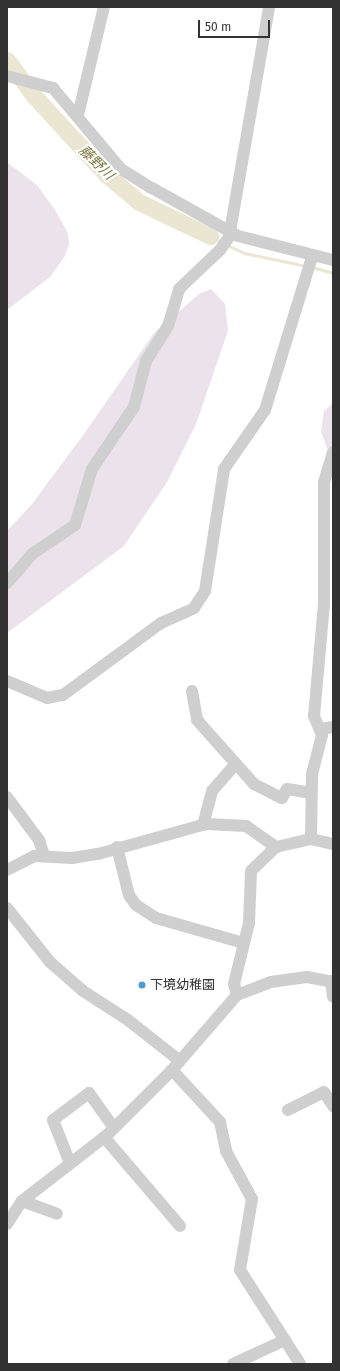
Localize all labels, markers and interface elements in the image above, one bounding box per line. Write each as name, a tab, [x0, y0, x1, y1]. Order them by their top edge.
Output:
scale bar	[200, 12, 272, 38]
text: 50 m	[205, 20, 231, 34]
water label: 藤野川	[75, 142, 117, 184]
place label: 下境幼稚園	[150, 977, 215, 993]
marker: 下境幼稚園	[137, 980, 147, 990]

